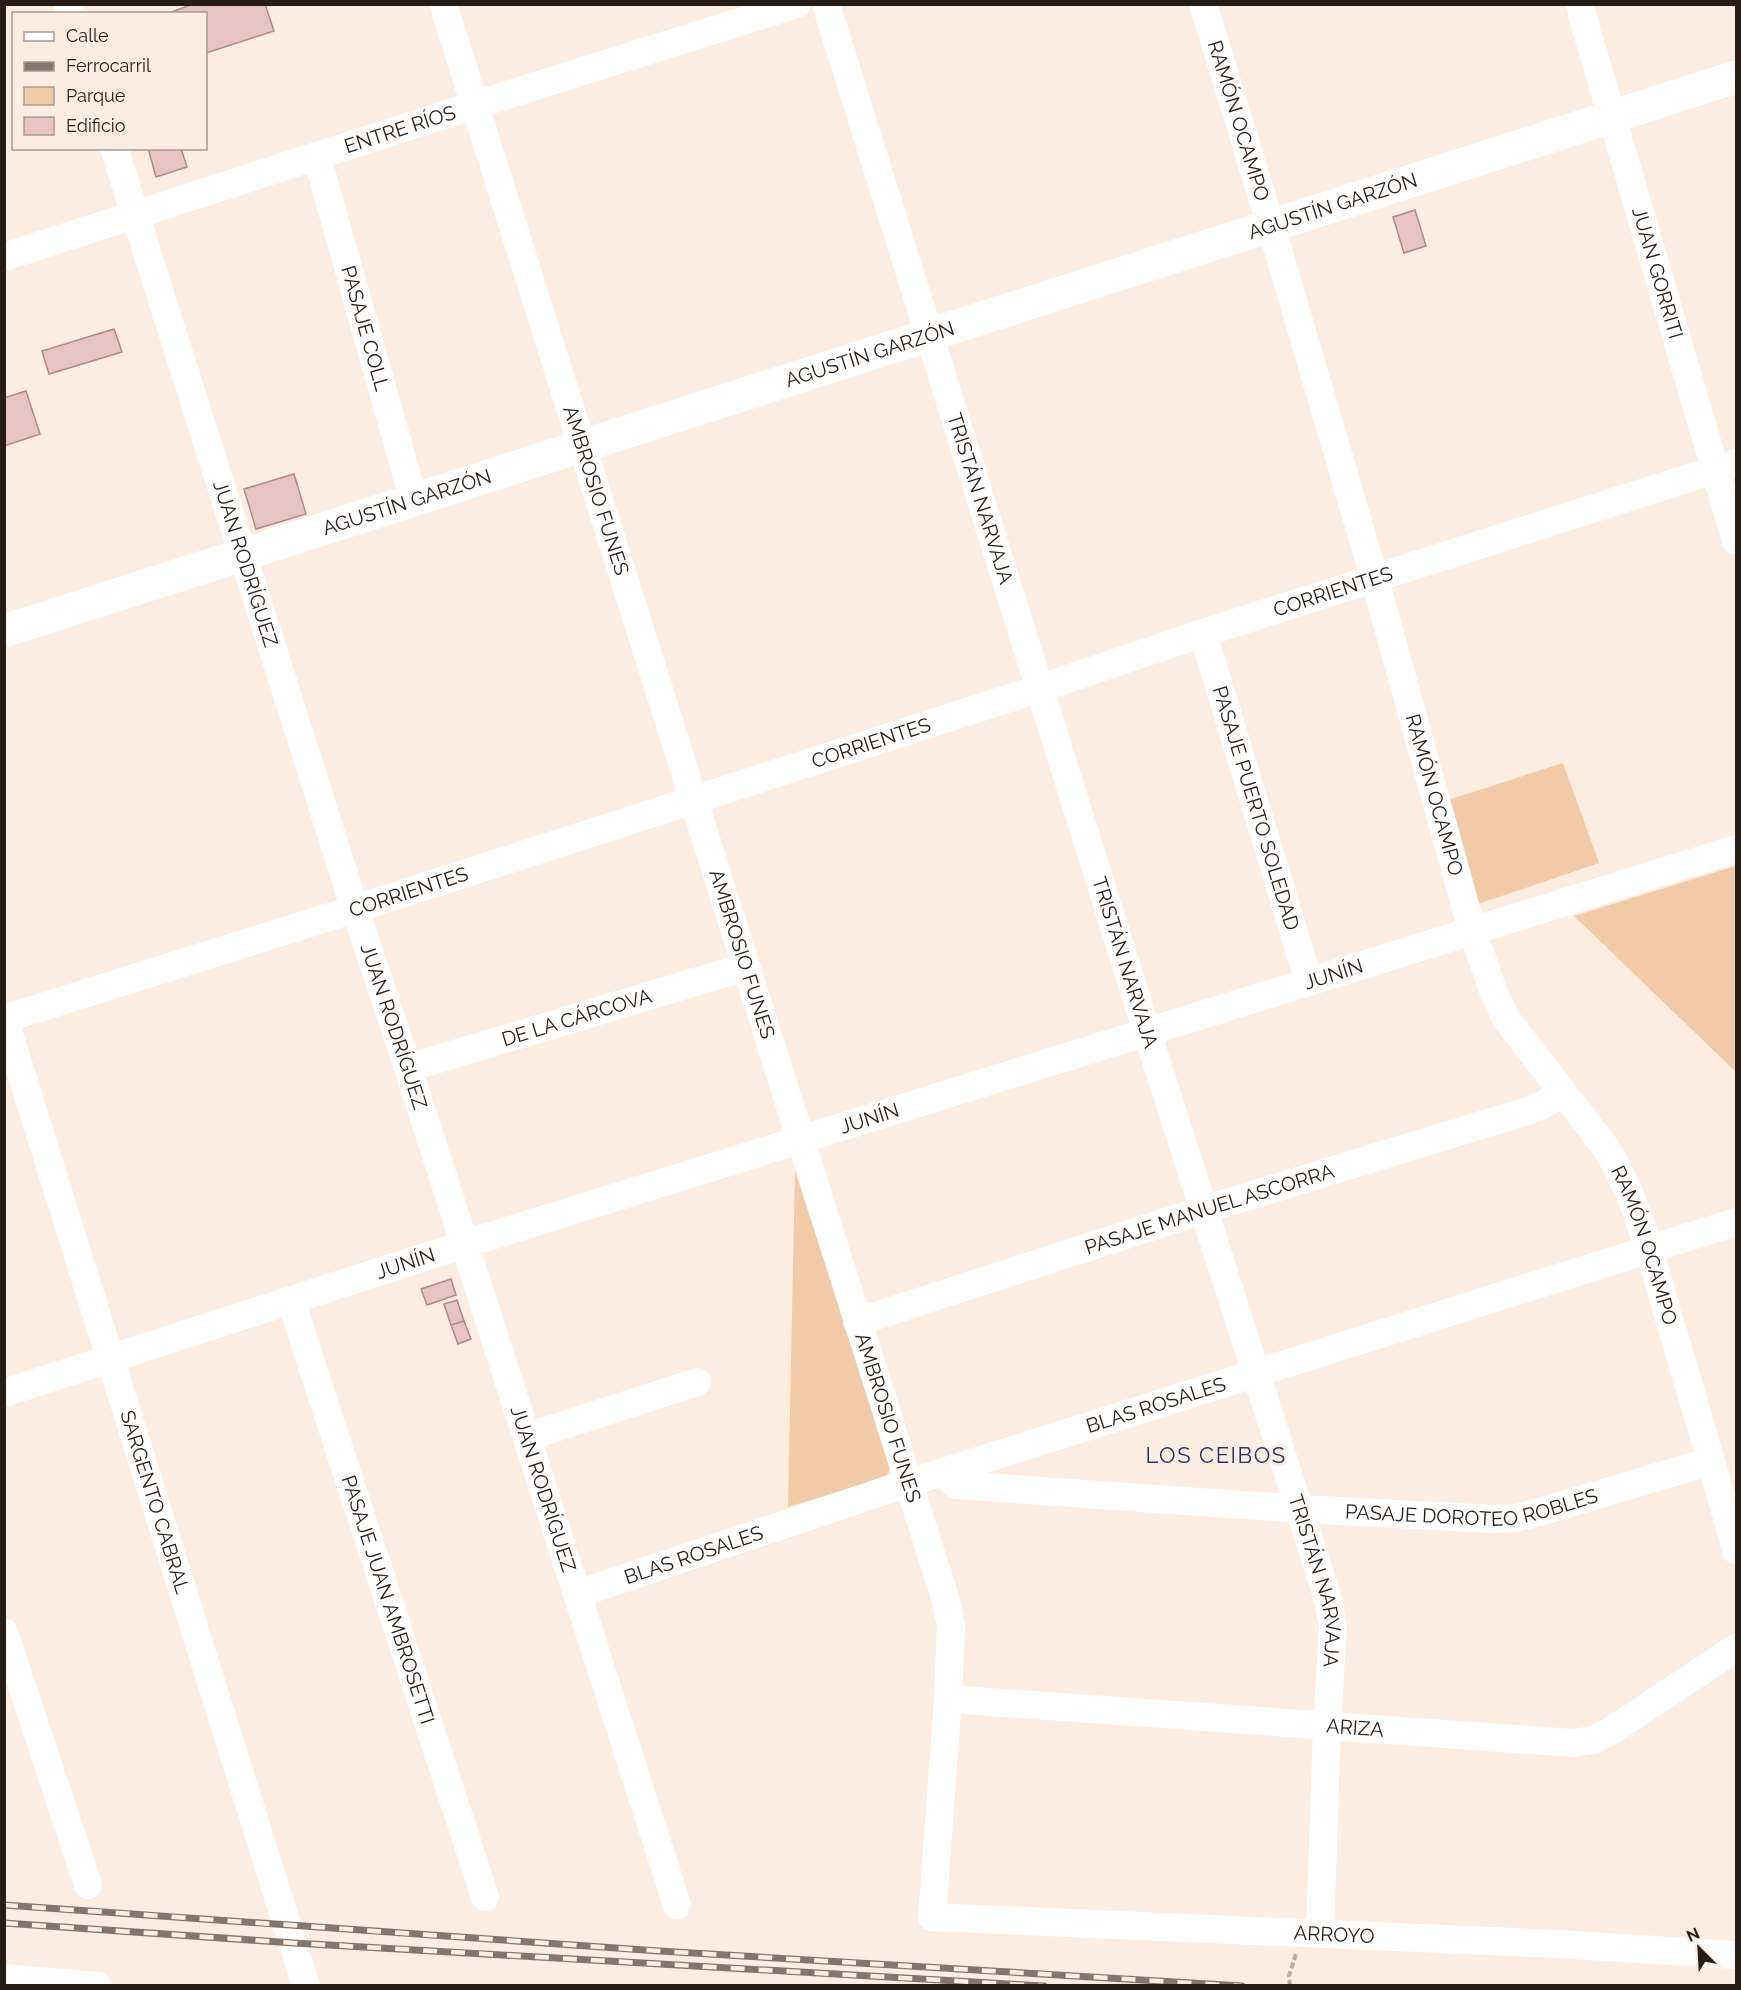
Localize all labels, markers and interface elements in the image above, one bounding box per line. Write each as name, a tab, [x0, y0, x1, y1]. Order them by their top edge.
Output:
legend	[12, 12, 207, 150]
text: Calle	[66, 25, 109, 46]
street label: RAMÓN OCAMPO	[1203, 37, 1275, 204]
text: Ferrocarril	[66, 55, 151, 76]
text: Parque	[66, 85, 126, 106]
street label: ENTRE RÍOS	[341, 100, 458, 158]
text: Edificio	[66, 115, 126, 136]
street label: AGUSTÍN GARZÓN	[1245, 168, 1420, 244]
street label: JUAN GORRITI	[1627, 204, 1688, 341]
street label: PASAJE COLL	[336, 263, 394, 394]
street label: AGUSTÍN GARZÓN	[782, 316, 957, 392]
street label: AMBROSIO FUNES	[558, 403, 634, 578]
street label: TRISTÁN NARVAJA	[942, 410, 1018, 587]
street label: AGUSTÍN GARZÓN	[319, 464, 494, 540]
street label: JUAN RODRÍGUEZ	[208, 478, 283, 650]
street label: CORRIENTES	[1270, 561, 1396, 622]
street label: PASAJE PUERTO SOLEDAD	[1208, 683, 1305, 933]
street label: RAMÓN OCAMPO	[1401, 711, 1468, 878]
street label: CORRIENTES	[808, 712, 934, 773]
street label: CORRIENTES	[346, 861, 471, 922]
street label: AMBROSIO FUNES	[704, 866, 780, 1042]
street label: TRISTÁN NARVAJA	[1087, 874, 1163, 1051]
street label: JUAN RODRÍGUEZ	[355, 941, 432, 1112]
street label: JUNÍN	[1301, 954, 1366, 995]
street label: DE LA CÁRCOVA	[499, 984, 655, 1051]
street label: JUNÍN	[837, 1098, 902, 1139]
street label: PASAJE MANUEL ASCORRA	[1082, 1159, 1337, 1260]
street label: RAMÓN OCAMPO	[1606, 1161, 1682, 1328]
street label: JUNÍN	[373, 1242, 438, 1284]
street label: AMBROSIO FUNES	[850, 1330, 926, 1505]
street label: BLAS ROSALES	[1083, 1372, 1229, 1438]
street label: JUAN RODRÍGUEZ	[505, 1403, 581, 1575]
street label: SARGENTO CABRAL	[115, 1407, 195, 1597]
district label: LOS CEIBOS	[1145, 1442, 1287, 1468]
street label: PASAJE JUAN AMBROSETTI	[336, 1472, 440, 1727]
street label: PASAJE DOROTEO ROBLES	[1344, 1483, 1601, 1531]
street label: TRISTÁN NARVAJA	[1283, 1492, 1346, 1668]
street label: BLAS ROSALES	[621, 1520, 766, 1589]
street label: ARIZA	[1325, 1714, 1385, 1742]
north arrow	[1669, 1918, 1729, 1978]
street label: ARROYO	[1293, 1921, 1375, 1948]
text: N	[1684, 1924, 1703, 1946]

